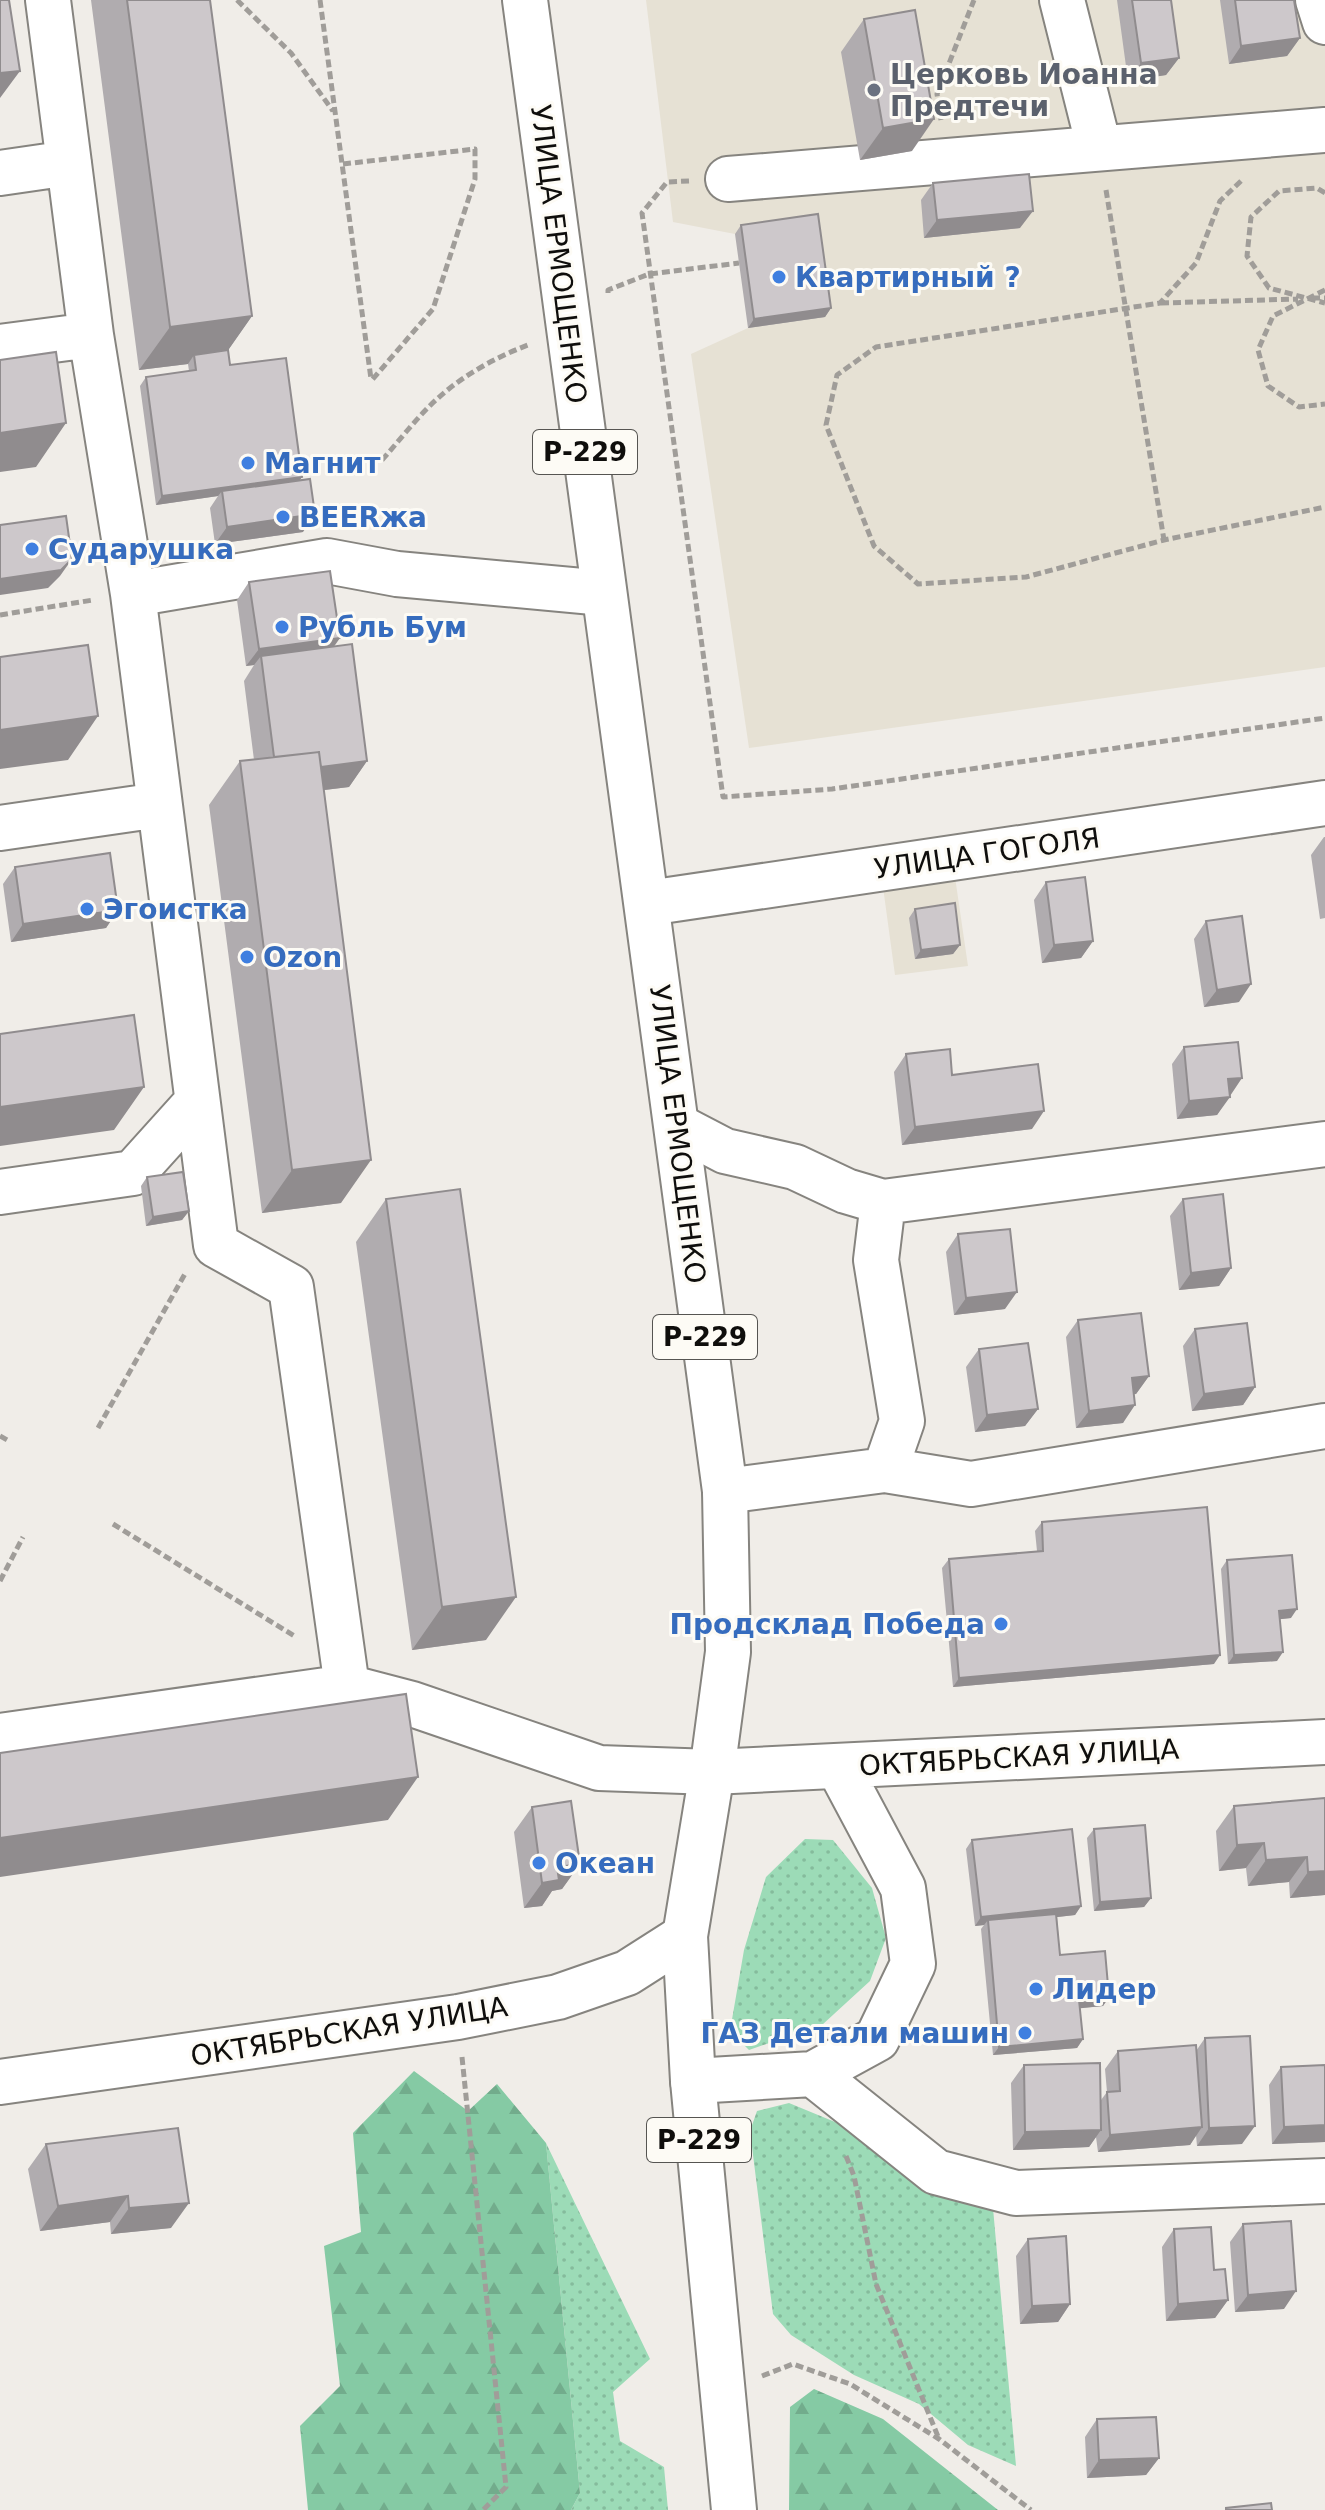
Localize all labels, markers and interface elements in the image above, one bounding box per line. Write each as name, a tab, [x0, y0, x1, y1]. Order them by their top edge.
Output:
place label: Церковь Иоанна Предтечи	[890, 58, 1158, 123]
marker: Церковь Иоанна Предтечи	[865, 81, 883, 99]
street label: УЛИЦА ЕРМОЩЕНКО	[524, 103, 593, 405]
place label: Квартирный ?	[795, 261, 1021, 294]
marker: Квартирный ?	[770, 268, 788, 286]
road number: Р-229	[533, 430, 637, 474]
place label: Магнит	[264, 447, 381, 480]
marker: Магнит	[239, 454, 257, 472]
place label: BEERжа	[299, 501, 427, 534]
marker: BEERжа	[274, 508, 292, 526]
place label: Сударушка	[48, 533, 234, 566]
marker: Сударушка	[23, 540, 41, 558]
place label: Рубль Бум	[298, 611, 467, 644]
marker: Рубль Бум	[273, 618, 291, 636]
street label: УЛИЦА ГОГОЛЯ	[872, 821, 1102, 886]
place label: Эгоистка	[103, 893, 248, 926]
marker: Эгоистка	[78, 900, 96, 918]
place label: Ozon	[263, 941, 342, 974]
marker: Ozon	[238, 948, 256, 966]
street label: УЛИЦА ЕРМОЩЕНКО	[643, 983, 712, 1285]
road number: Р-229	[653, 1315, 757, 1359]
place label: Продсклад Победа	[670, 1608, 985, 1641]
marker: Продсклад Победа	[992, 1615, 1010, 1633]
street label: ОКТЯБРЬСКАЯ УЛИЦА	[858, 1733, 1180, 1782]
place label: Океан	[555, 1847, 655, 1880]
marker: Океан	[530, 1854, 548, 1872]
place label: Лидер	[1052, 1973, 1157, 2006]
marker: Лидер	[1027, 1980, 1045, 1998]
street label: ОКТЯБРЬСКАЯ УЛИЦА	[188, 1990, 510, 2073]
place label: ГАЗ Детали машин	[700, 2017, 1009, 2050]
marker: ГАЗ Детали машин	[1016, 2024, 1034, 2042]
road number: Р-229	[647, 2118, 751, 2162]

